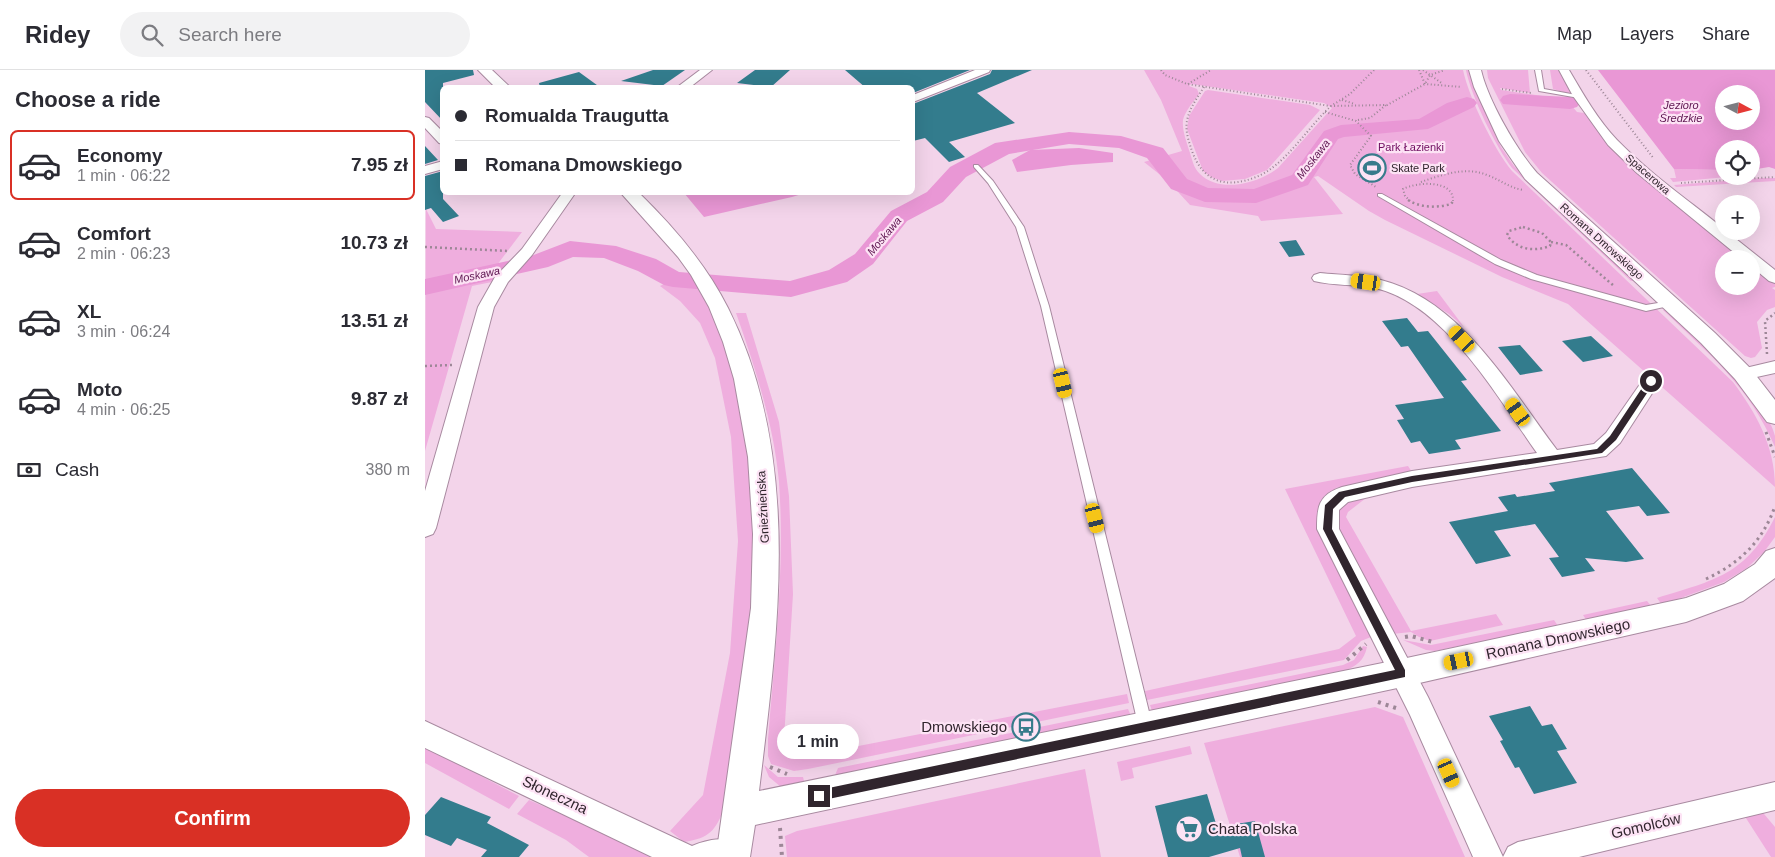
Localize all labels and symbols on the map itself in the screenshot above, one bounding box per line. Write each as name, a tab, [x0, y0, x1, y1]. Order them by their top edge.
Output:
north arrow	[1715, 85, 1760, 130]
water label: Jezioro Średzkie	[1660, 99, 1702, 124]
water label: Moskawa	[1294, 137, 1332, 181]
park label: Park Łazienki	[1378, 141, 1444, 153]
street label: Spacerowa	[1623, 151, 1673, 197]
sports icon: Skate Park	[1357, 153, 1387, 183]
place label: Skate Park	[1391, 162, 1445, 174]
street label: Romana Dmowskiego	[1558, 201, 1646, 281]
water label: Moskawa	[864, 214, 904, 258]
water label: Moskawa	[453, 264, 501, 286]
car	[1350, 272, 1381, 292]
car	[1446, 323, 1477, 355]
car	[1052, 367, 1073, 399]
route start	[1640, 370, 1662, 392]
car	[1503, 395, 1532, 429]
street label: Gnieźnieńska	[754, 470, 772, 544]
car	[1084, 502, 1105, 534]
street label: Romana Dmowskiego	[1484, 615, 1631, 662]
car	[1442, 651, 1475, 671]
bus stop icon: Dmowskiego	[1011, 712, 1041, 742]
place label: Dmowskiego	[921, 718, 1007, 735]
callout: 1 min	[778, 724, 860, 758]
car	[1436, 756, 1461, 790]
street label: Słoneczna	[520, 772, 591, 817]
route end	[808, 785, 830, 807]
street label: Gomolców	[1609, 809, 1682, 842]
supermarket icon: Chata Polska	[1174, 814, 1204, 844]
place label: Chata Polska	[1208, 820, 1298, 837]

